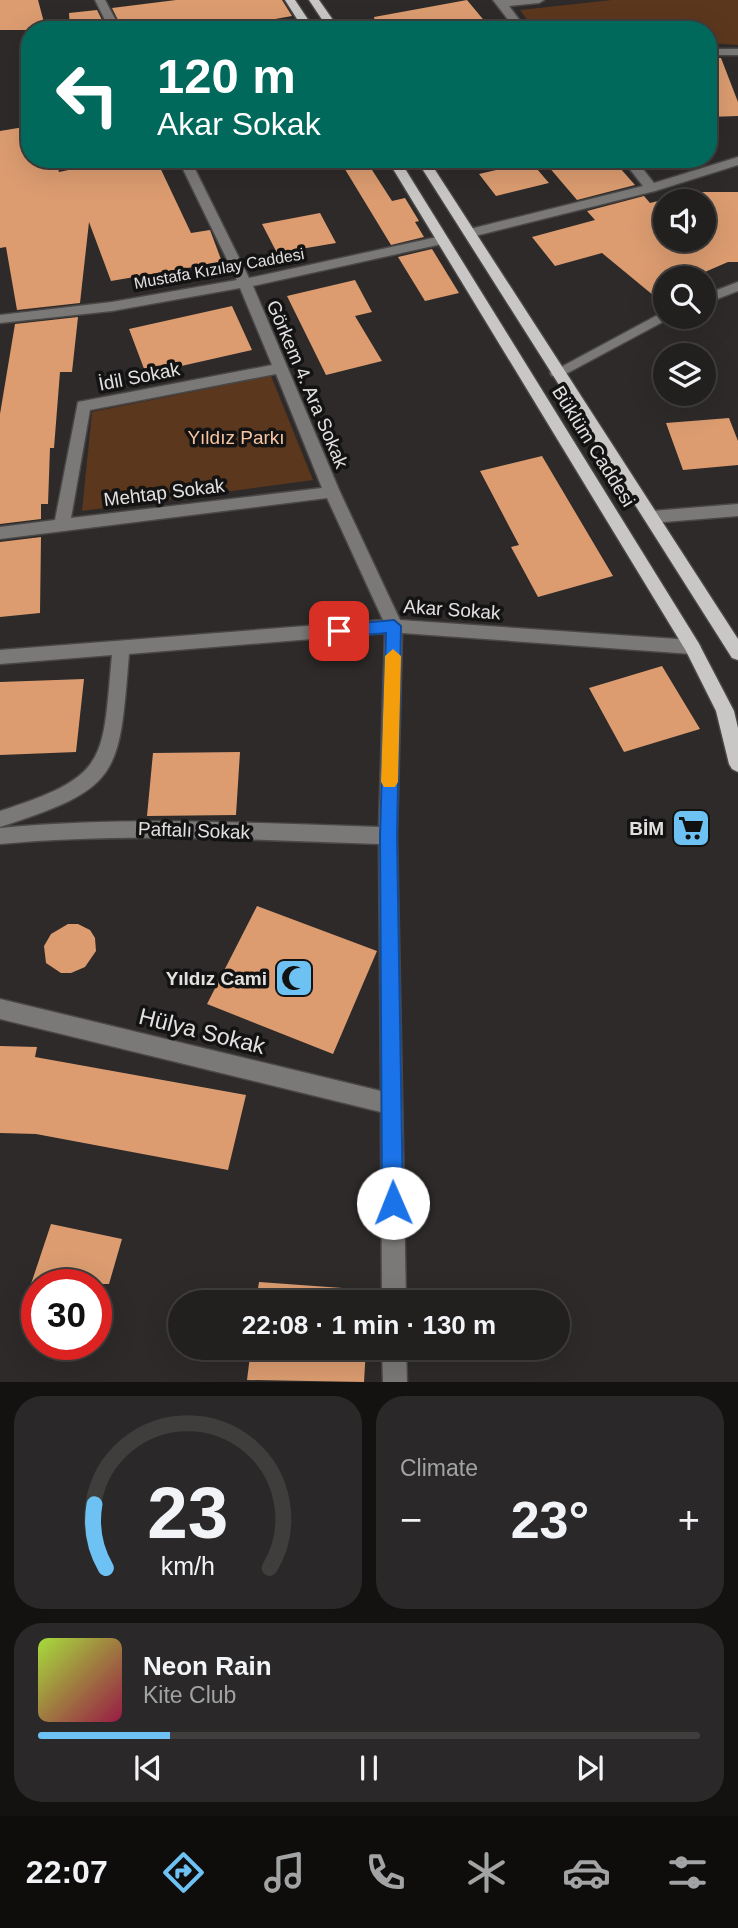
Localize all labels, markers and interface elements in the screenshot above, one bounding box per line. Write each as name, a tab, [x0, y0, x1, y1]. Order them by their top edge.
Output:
icon: left	[42, 49, 133, 140]
text: 120 m	[157, 49, 296, 103]
text: Akar Sokak	[157, 106, 321, 142]
map controls	[653, 189, 716, 406]
button: sound	[653, 189, 716, 252]
street label: Mustafa Kızılay Caddesi	[133, 245, 306, 292]
button: search	[653, 266, 716, 329]
street label: Görkem 4. Ara Sokak	[263, 297, 353, 472]
button: layers	[653, 343, 716, 406]
street label: İdil Sokak	[97, 358, 182, 395]
street label: Büklüm Caddesi	[548, 382, 639, 510]
park label: Yıldız Parkı	[187, 427, 285, 448]
street label: Mehtap Sokak	[102, 475, 226, 510]
street label: Akar Sokak	[403, 596, 502, 623]
pin	[309, 601, 369, 661]
icon: arrive	[320, 612, 358, 650]
supermarket icon: BİM	[670, 807, 712, 849]
street label: Paftalı Sokak	[138, 818, 251, 843]
place label: BİM	[629, 818, 664, 839]
mosque icon: Yıldız Cami	[273, 957, 315, 999]
place label: Yıldız Cami	[166, 968, 267, 989]
street label: Hülya Sokak	[136, 1003, 268, 1059]
position arrow	[356, 1166, 430, 1240]
speed limit sign: 30	[21, 1269, 112, 1360]
text: 22:08 · 1 min · 130 m	[242, 1310, 496, 1340]
text: Climate	[400, 1455, 478, 1481]
text: 23	[148, 1473, 228, 1554]
text: 23°	[511, 1491, 589, 1549]
text: −	[400, 1499, 422, 1541]
text: +	[678, 1499, 700, 1541]
text: km/h	[161, 1552, 215, 1580]
text: Neon Rain	[143, 1651, 272, 1681]
text: Kite Club	[143, 1682, 236, 1708]
icon: previous	[129, 1749, 167, 1787]
icon: pause	[350, 1749, 388, 1787]
icon: next	[571, 1749, 609, 1787]
icon: directions	[159, 1848, 208, 1897]
icon: music	[260, 1848, 309, 1897]
icon: phone	[361, 1848, 410, 1897]
icon: climate	[462, 1848, 511, 1897]
icon: car	[562, 1848, 611, 1897]
icon: filters	[663, 1848, 712, 1897]
text: 22:07	[26, 1854, 108, 1890]

